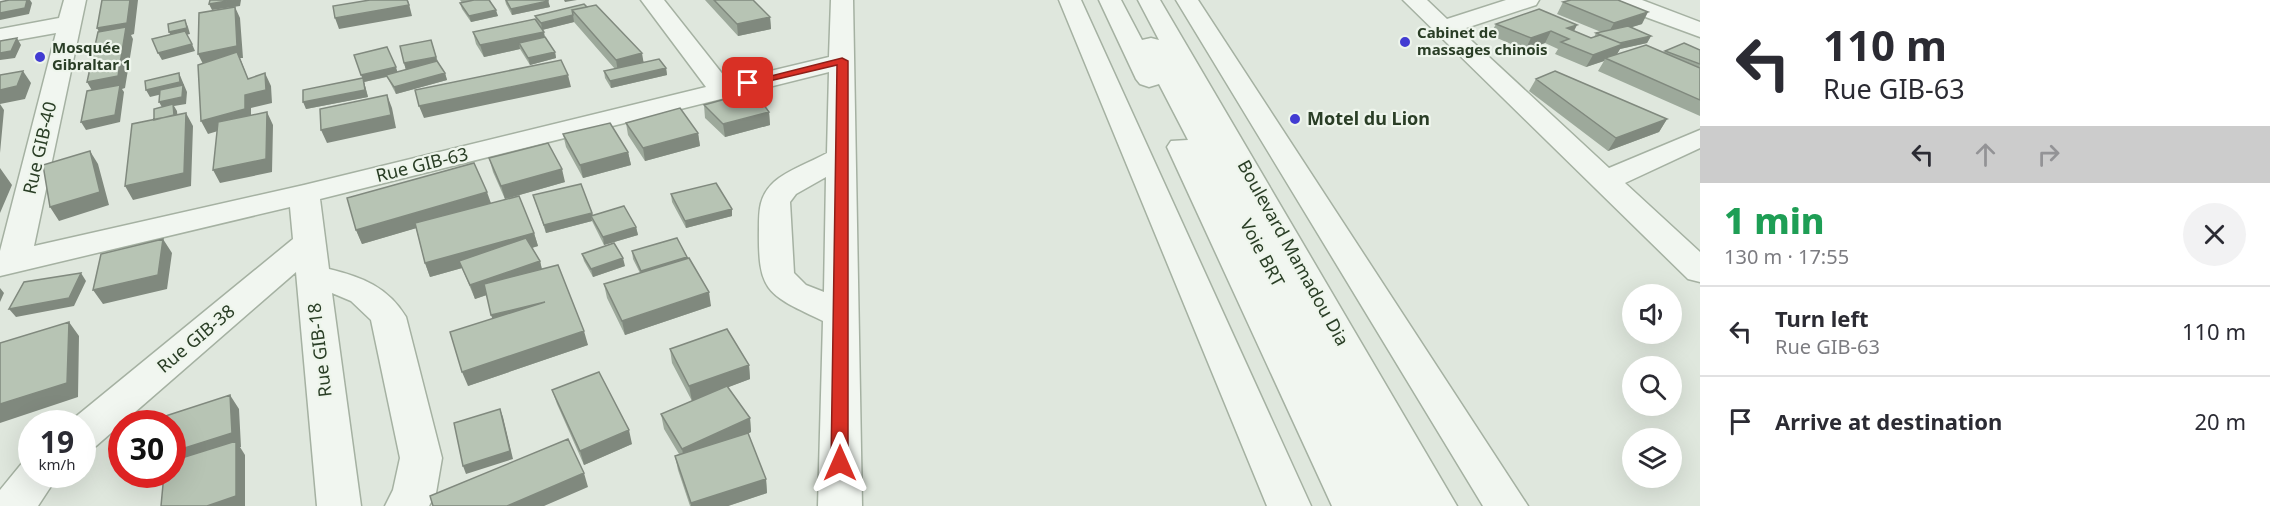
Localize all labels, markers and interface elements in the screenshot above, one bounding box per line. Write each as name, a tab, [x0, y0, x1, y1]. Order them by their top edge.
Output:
text: 110 m	[1823, 16, 1947, 73]
place label: Cabinet de massages chinois	[1417, 22, 1548, 59]
icon: left	[1724, 24, 1802, 102]
marker: Cabinet de massages chinois	[1398, 35, 1412, 49]
place label: Mosquée Gibraltar 1	[52, 37, 131, 74]
marker: Mosquée Gibraltar 1	[33, 50, 47, 64]
pin	[722, 57, 773, 108]
icon: arrive	[731, 66, 764, 99]
text: Rue GIB-63	[1823, 70, 1965, 107]
street label: Rue GIB-40	[17, 99, 61, 196]
place label: Motel du Lion	[1307, 106, 1430, 130]
marker: Motel du Lion	[1288, 112, 1302, 126]
icon: left	[1906, 138, 1939, 171]
icon: ahead	[1969, 138, 2002, 171]
icon: right	[2032, 138, 2065, 171]
street label: Rue GIB-63	[373, 141, 470, 187]
street label: Boulevard Mamadou Dia	[1233, 155, 1355, 350]
text: 1 min	[1724, 196, 1825, 245]
button: close	[2183, 203, 2246, 266]
street label: Voie BRT	[1235, 214, 1291, 291]
text: 130 m · 17:55	[1724, 243, 1849, 270]
map controls	[1622, 284, 1682, 488]
button: sound	[1622, 284, 1682, 344]
street label: Rue GIB-38	[151, 299, 239, 378]
street label: Rue GIB-18	[301, 302, 337, 398]
text: Turn left	[1775, 303, 1869, 333]
icon: left	[1724, 315, 1757, 348]
text: 110 m	[2182, 316, 2246, 346]
text: Rue GIB-63	[1775, 333, 1880, 360]
button: search	[1622, 356, 1682, 416]
icon: arrive	[1724, 405, 1757, 438]
text: Arrive at destination	[1775, 406, 2002, 436]
text: 20 m	[2195, 406, 2246, 436]
speed limit sign: 30	[108, 410, 186, 488]
text: 19	[40, 421, 74, 462]
button: layers	[1622, 428, 1682, 488]
position arrow	[808, 431, 872, 495]
text: km/h	[39, 454, 75, 474]

